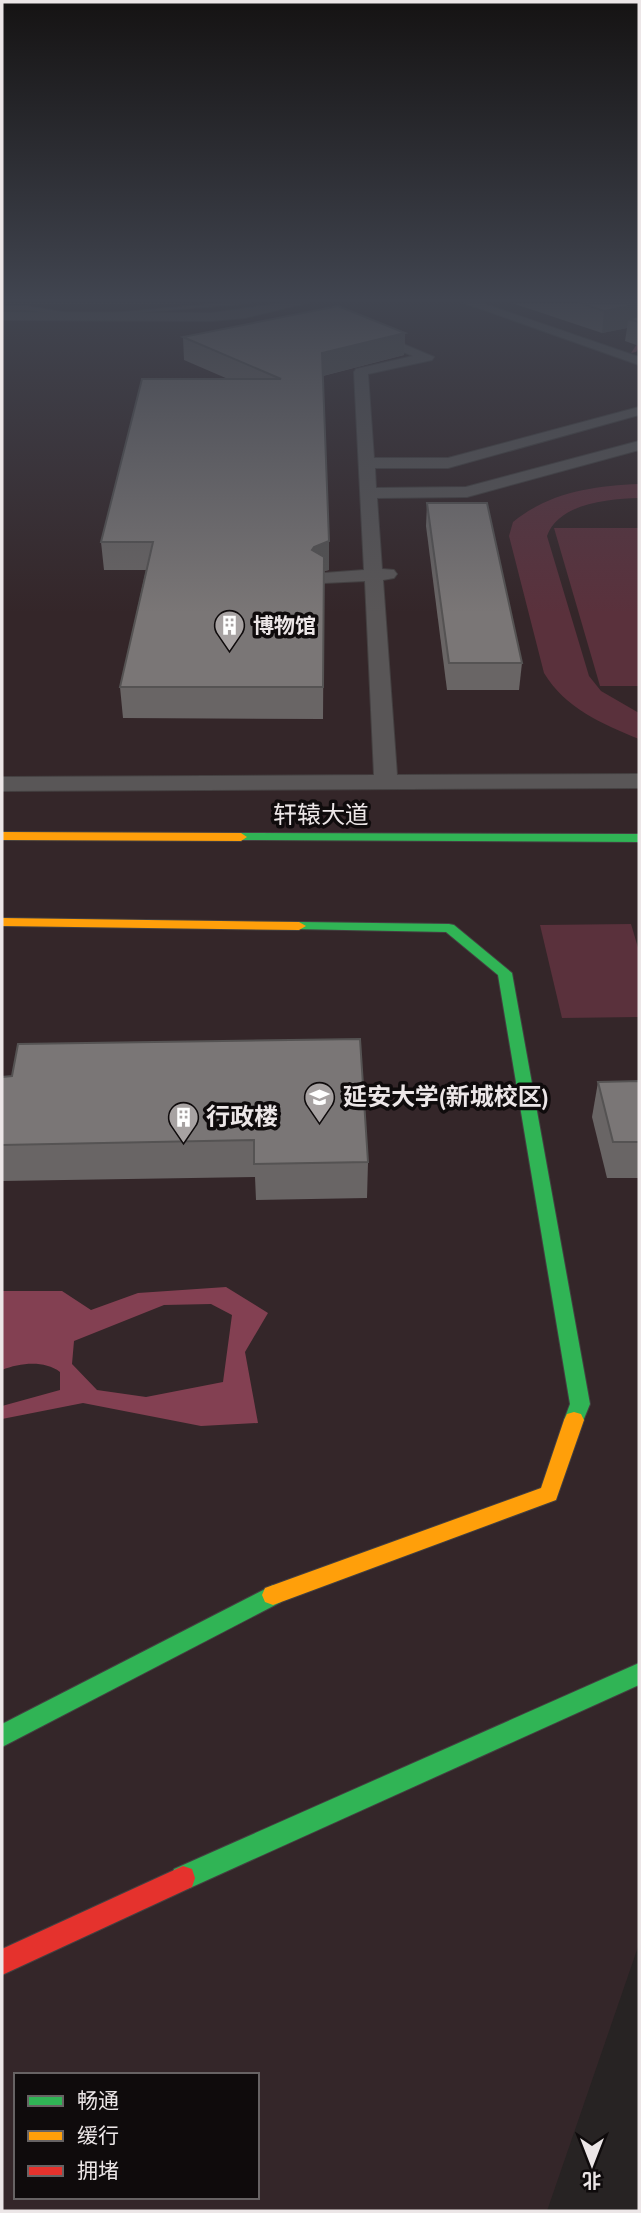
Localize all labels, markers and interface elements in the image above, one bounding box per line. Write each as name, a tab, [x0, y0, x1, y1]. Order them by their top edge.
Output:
building icon: 博物馆	[213, 609, 247, 653]
place label: 博物馆	[253, 612, 316, 639]
street label: 轩辕大道	[273, 799, 369, 830]
school or university icon: 延安大学(新城校区)	[303, 1080, 337, 1124]
place label: 延安大学(新城校区)	[343, 1081, 548, 1112]
building icon: 行政楼	[166, 1100, 200, 1144]
place label: 行政楼	[206, 1101, 278, 1132]
legend	[14, 2073, 259, 2199]
text: 畅通	[77, 2087, 119, 2114]
text: 缓行	[77, 2122, 119, 2149]
north arrow	[557, 2129, 627, 2199]
text: 拥堵	[77, 2157, 119, 2184]
text: 北	[582, 2169, 602, 2193]

